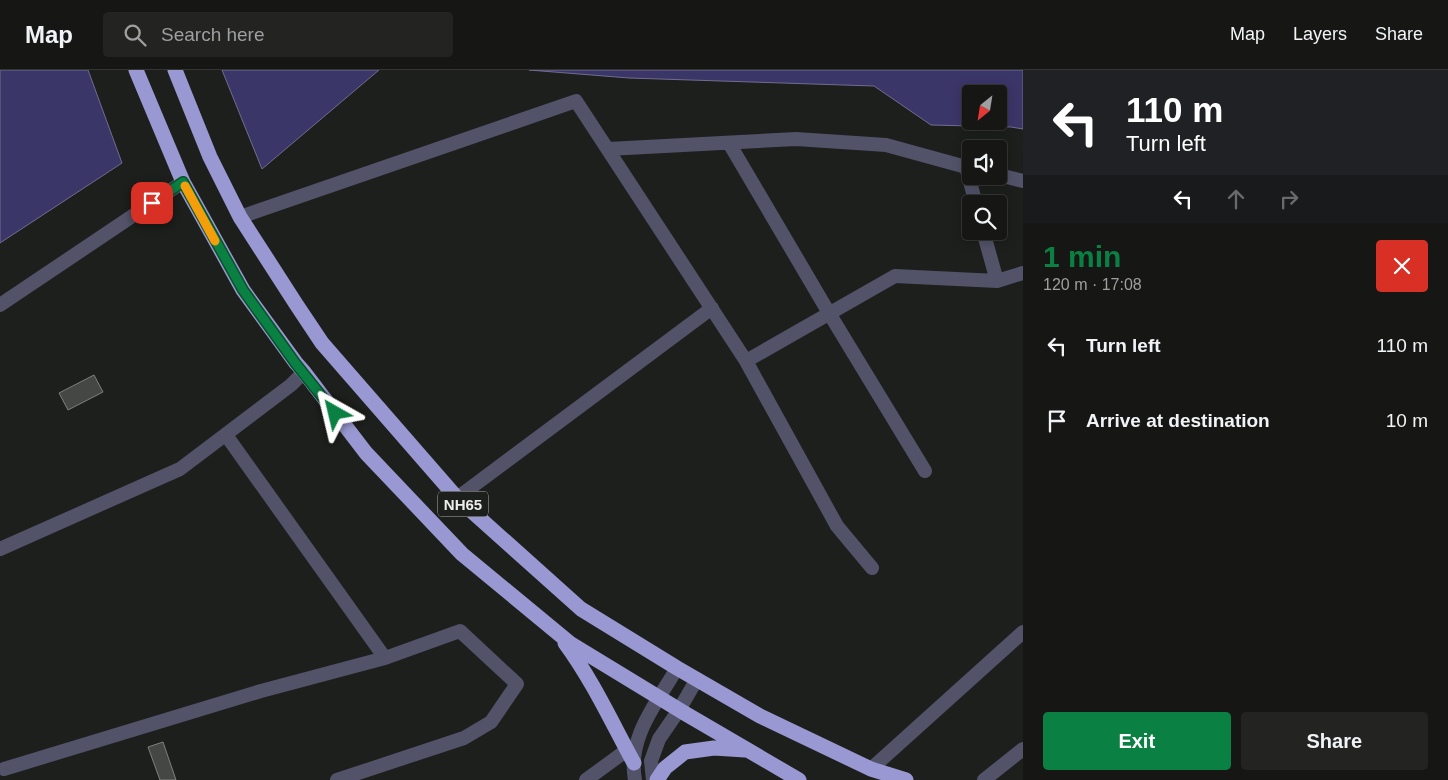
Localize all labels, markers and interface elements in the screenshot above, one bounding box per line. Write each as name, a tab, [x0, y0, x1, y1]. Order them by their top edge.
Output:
search box	[103, 12, 453, 57]
text: Map	[25, 21, 73, 48]
icon: search	[121, 21, 149, 49]
text: Search here	[161, 24, 265, 45]
text: Map	[1230, 24, 1265, 44]
text: Layers	[1293, 24, 1347, 44]
text: Share	[1375, 24, 1423, 44]
north arrow	[962, 85, 1008, 130]
map controls	[962, 85, 1007, 240]
icon: left	[1043, 90, 1108, 155]
text: 110 m	[1126, 90, 1223, 129]
text: Turn left	[1126, 131, 1206, 156]
button: sound	[962, 140, 1007, 185]
pin	[131, 182, 173, 224]
icon: left	[1169, 185, 1197, 213]
icon: ahead	[1222, 185, 1250, 213]
icon: right	[1275, 185, 1303, 213]
icon: arrive	[138, 189, 166, 217]
button: search	[962, 195, 1007, 240]
text: 1 min	[1043, 240, 1121, 273]
button: close	[1376, 240, 1428, 292]
text: 120 m · 17:08	[1043, 276, 1142, 293]
icon: left	[1043, 332, 1071, 360]
text: Turn left	[1086, 335, 1161, 356]
text: 110 m	[1377, 335, 1428, 356]
position arrow	[308, 386, 360, 438]
icon: arrive	[1043, 407, 1071, 435]
text: Arrive at destination	[1086, 410, 1270, 431]
text: 10 m	[1386, 410, 1428, 431]
road number: NH65	[438, 492, 488, 516]
button: Exit	[1043, 712, 1231, 770]
button: Share	[1241, 712, 1428, 770]

